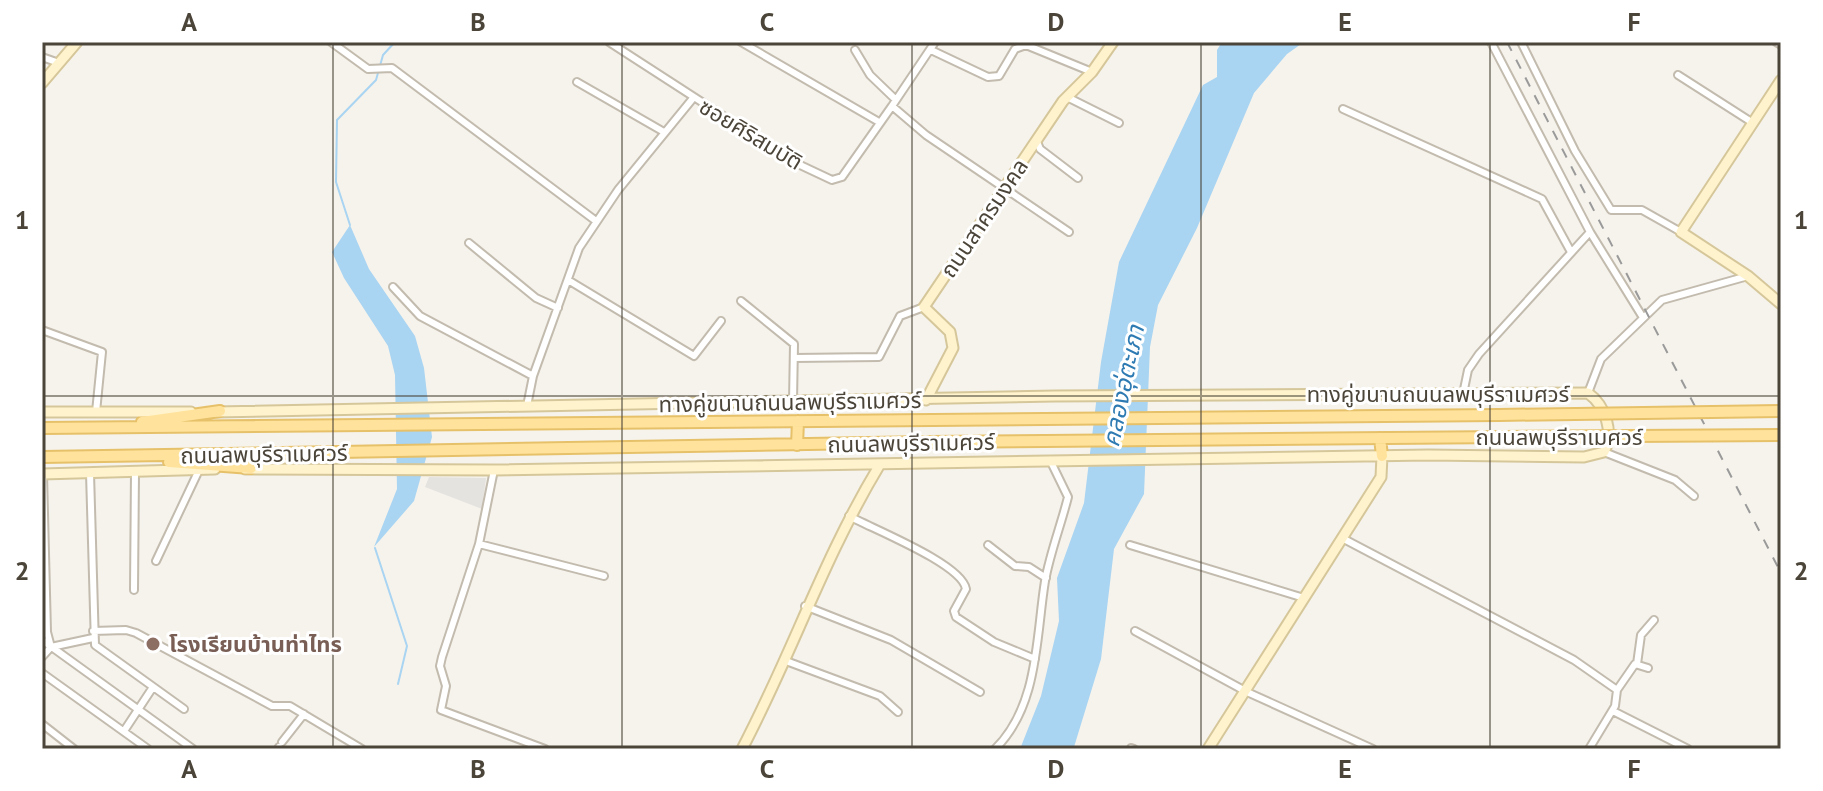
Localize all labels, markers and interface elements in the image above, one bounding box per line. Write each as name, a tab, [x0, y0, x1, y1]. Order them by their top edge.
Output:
text: A	[181, 5, 197, 38]
text: B	[470, 5, 486, 38]
text: C	[760, 5, 774, 38]
text: D	[1048, 5, 1064, 38]
text: E	[1338, 5, 1352, 38]
text: F	[1627, 5, 1641, 38]
street label: ซอยศิริสมบัติ	[694, 92, 808, 176]
street label: ถนนสาครมงคล	[934, 153, 1034, 283]
text: 1	[15, 203, 29, 236]
text: 1	[1794, 203, 1808, 236]
water label: คลองอุ่ตะเภา	[1095, 321, 1151, 450]
street label: ทางคู่ขนานถนนลพบุรีราเมศวร์	[1307, 380, 1570, 408]
street label: ทางคู่ขนานถนนลพบุรีราเมศวร์	[658, 386, 923, 418]
street label: ถนนลพบุรีราเมศวร์	[1475, 423, 1644, 451]
street label: ถนนลพบุรีราเมศวร์	[827, 428, 996, 458]
street label: ถนนลพบุรีราเมศวร์	[180, 439, 349, 469]
text: 2	[15, 554, 29, 587]
text: 2	[1794, 554, 1808, 587]
place label: โรงเรียนบ้านท่าไทร	[169, 630, 342, 658]
marker: โรงเรียนบ้านท่าไทร	[144, 635, 162, 653]
text: A	[181, 752, 197, 785]
text: B	[470, 752, 486, 785]
text: C	[760, 752, 774, 785]
text: D	[1048, 752, 1064, 785]
text: E	[1338, 752, 1352, 785]
text: F	[1627, 752, 1641, 785]

